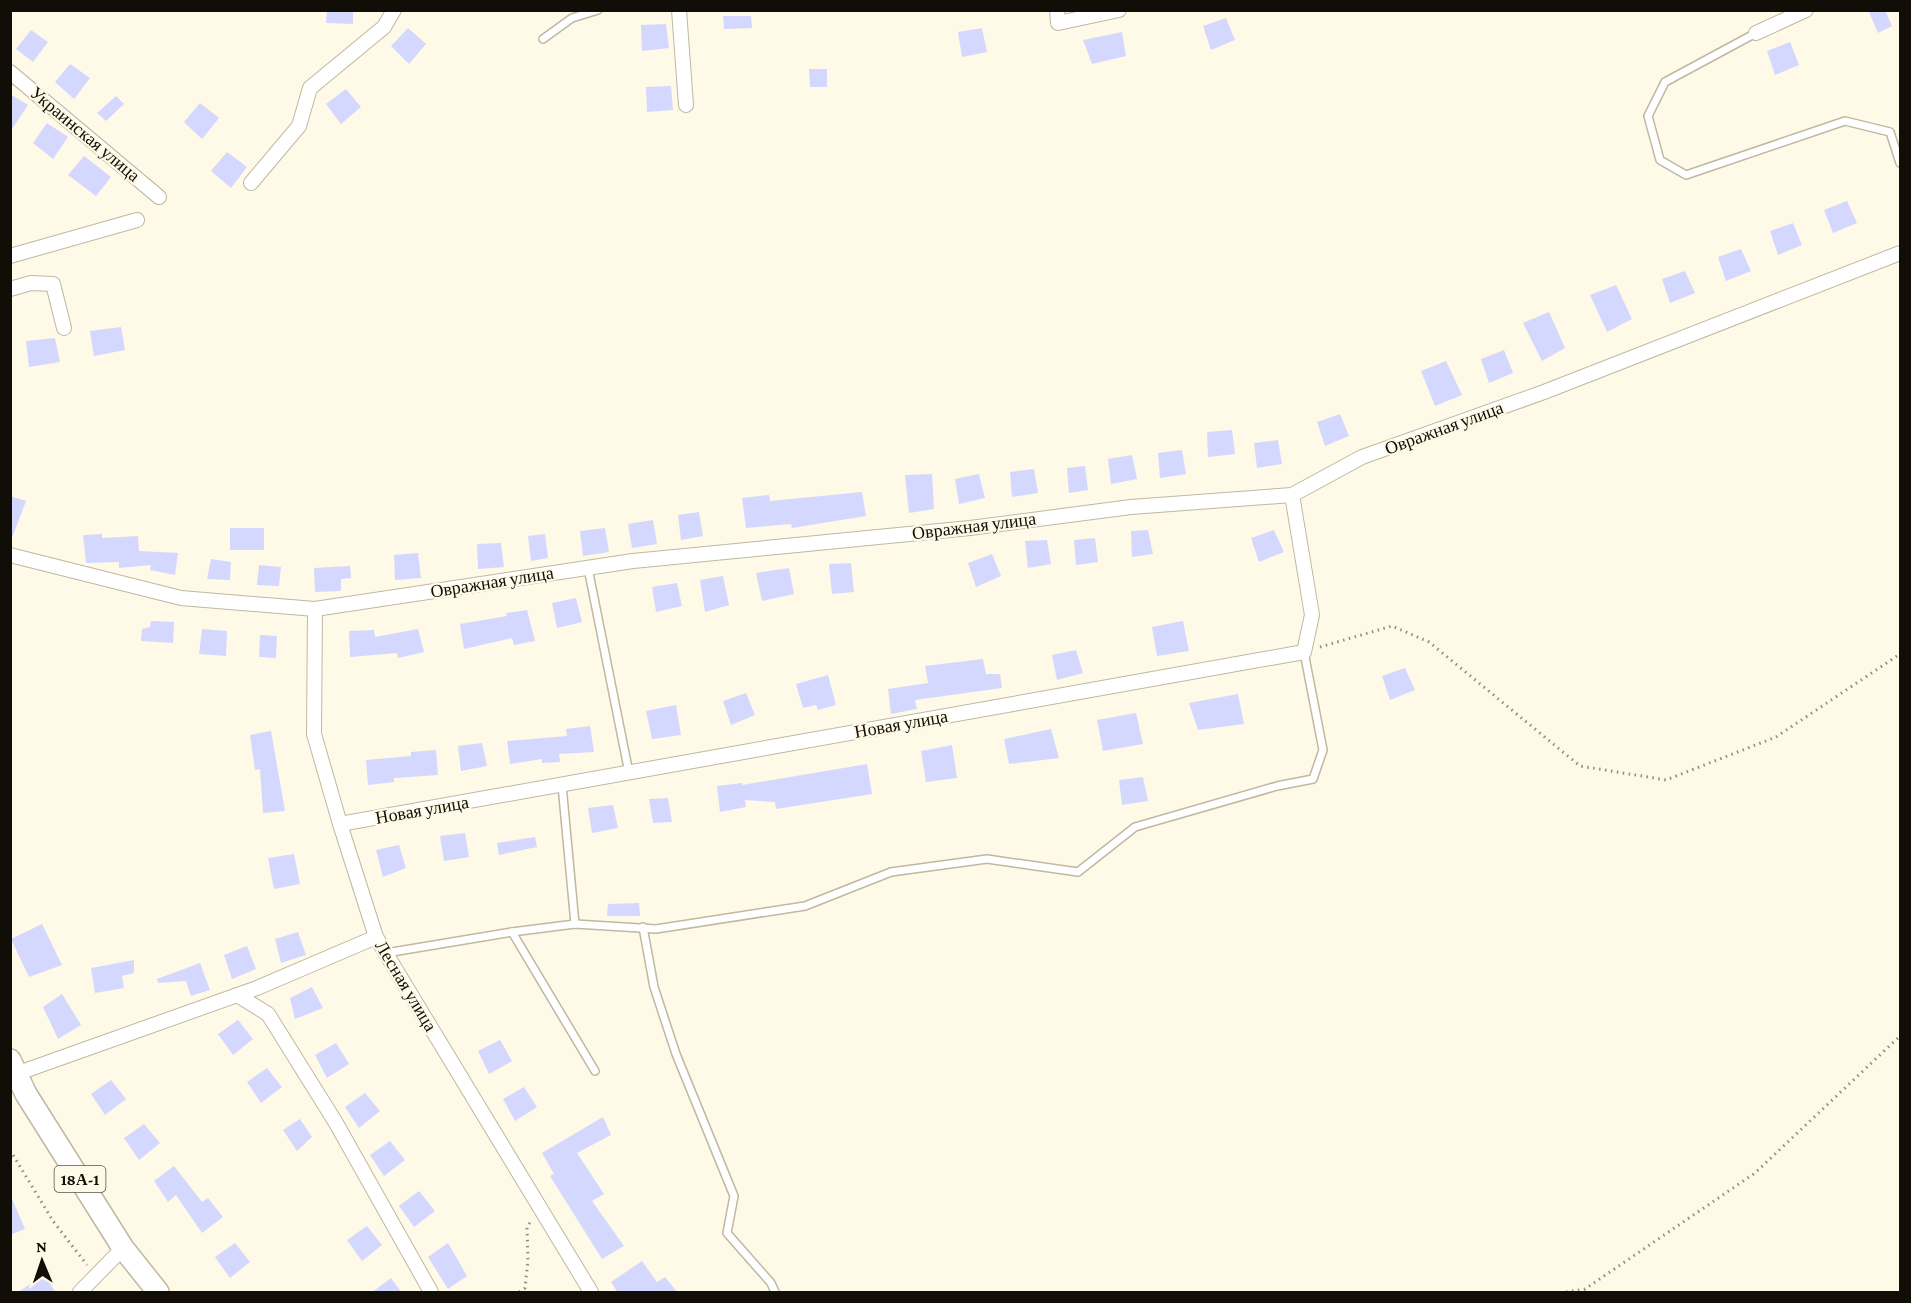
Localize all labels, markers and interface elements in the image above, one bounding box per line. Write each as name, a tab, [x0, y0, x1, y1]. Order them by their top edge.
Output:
street label: Украинская улица	[26, 82, 144, 186]
street label: Овражная улица	[1382, 397, 1506, 459]
street label: Овражная улица	[911, 508, 1037, 544]
street label: Овражная улица	[429, 562, 555, 602]
street label: Новая улица	[853, 706, 949, 742]
street label: Новая улица	[374, 792, 470, 828]
street label: Лесная улица	[371, 937, 441, 1035]
road number: 18А-1	[54, 1166, 106, 1192]
north arrow	[12, 1231, 72, 1291]
text: N	[36, 1238, 47, 1255]

